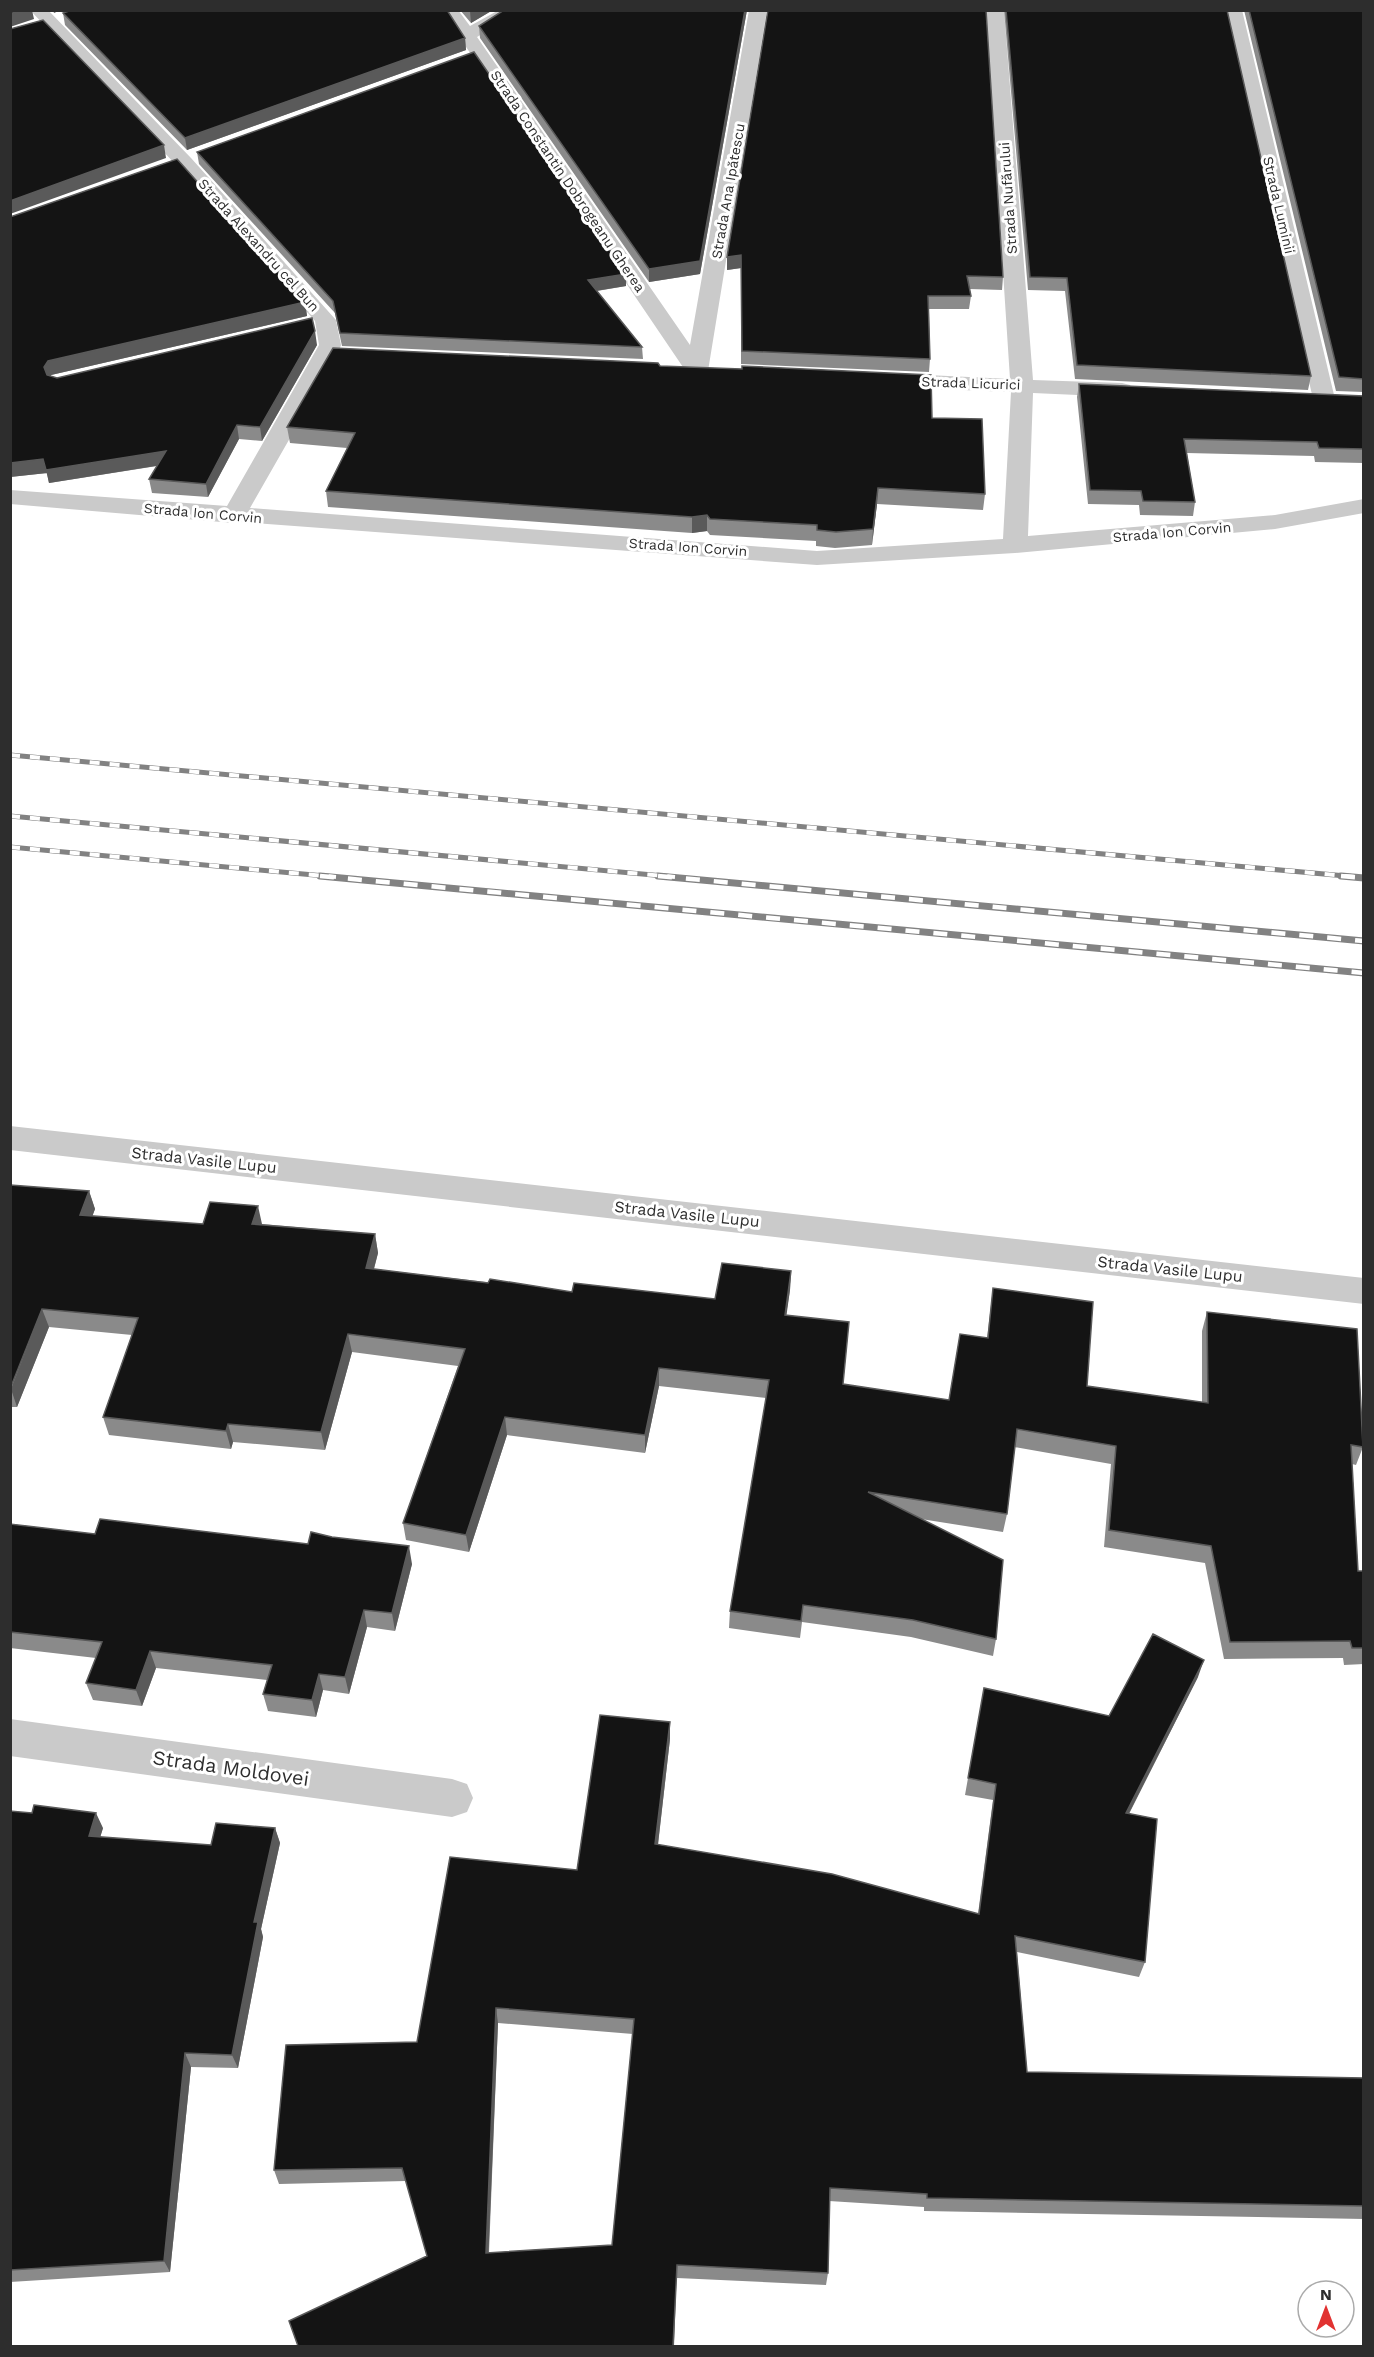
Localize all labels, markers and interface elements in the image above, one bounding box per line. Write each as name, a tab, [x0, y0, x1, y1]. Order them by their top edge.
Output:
street label: Strada Constantin Dobrogeanu Gherea	[488, 67, 648, 295]
street label: Strada Ana Ipătescu	[708, 122, 748, 260]
street label: Strada Nufărului	[996, 141, 1020, 255]
street label: Strada Luminii	[1260, 155, 1298, 255]
street label: Strada Alexandru cel Bun	[195, 175, 323, 315]
street label: Strada Licurici	[921, 373, 1021, 393]
street label: Strada Ion Corvin	[143, 500, 263, 526]
street label: Strada Ion Corvin	[1112, 519, 1232, 545]
street label: Strada Ion Corvin	[628, 535, 748, 559]
street label: Strada Vasile Lupu	[130, 1143, 278, 1177]
street label: Strada Vasile Lupu	[613, 1197, 761, 1231]
street label: Strada Vasile Lupu	[1096, 1252, 1244, 1286]
street label: Strada Moldovei	[151, 1745, 311, 1791]
north arrow	[1296, 2279, 1356, 2339]
text: N	[1320, 2285, 1332, 2304]

